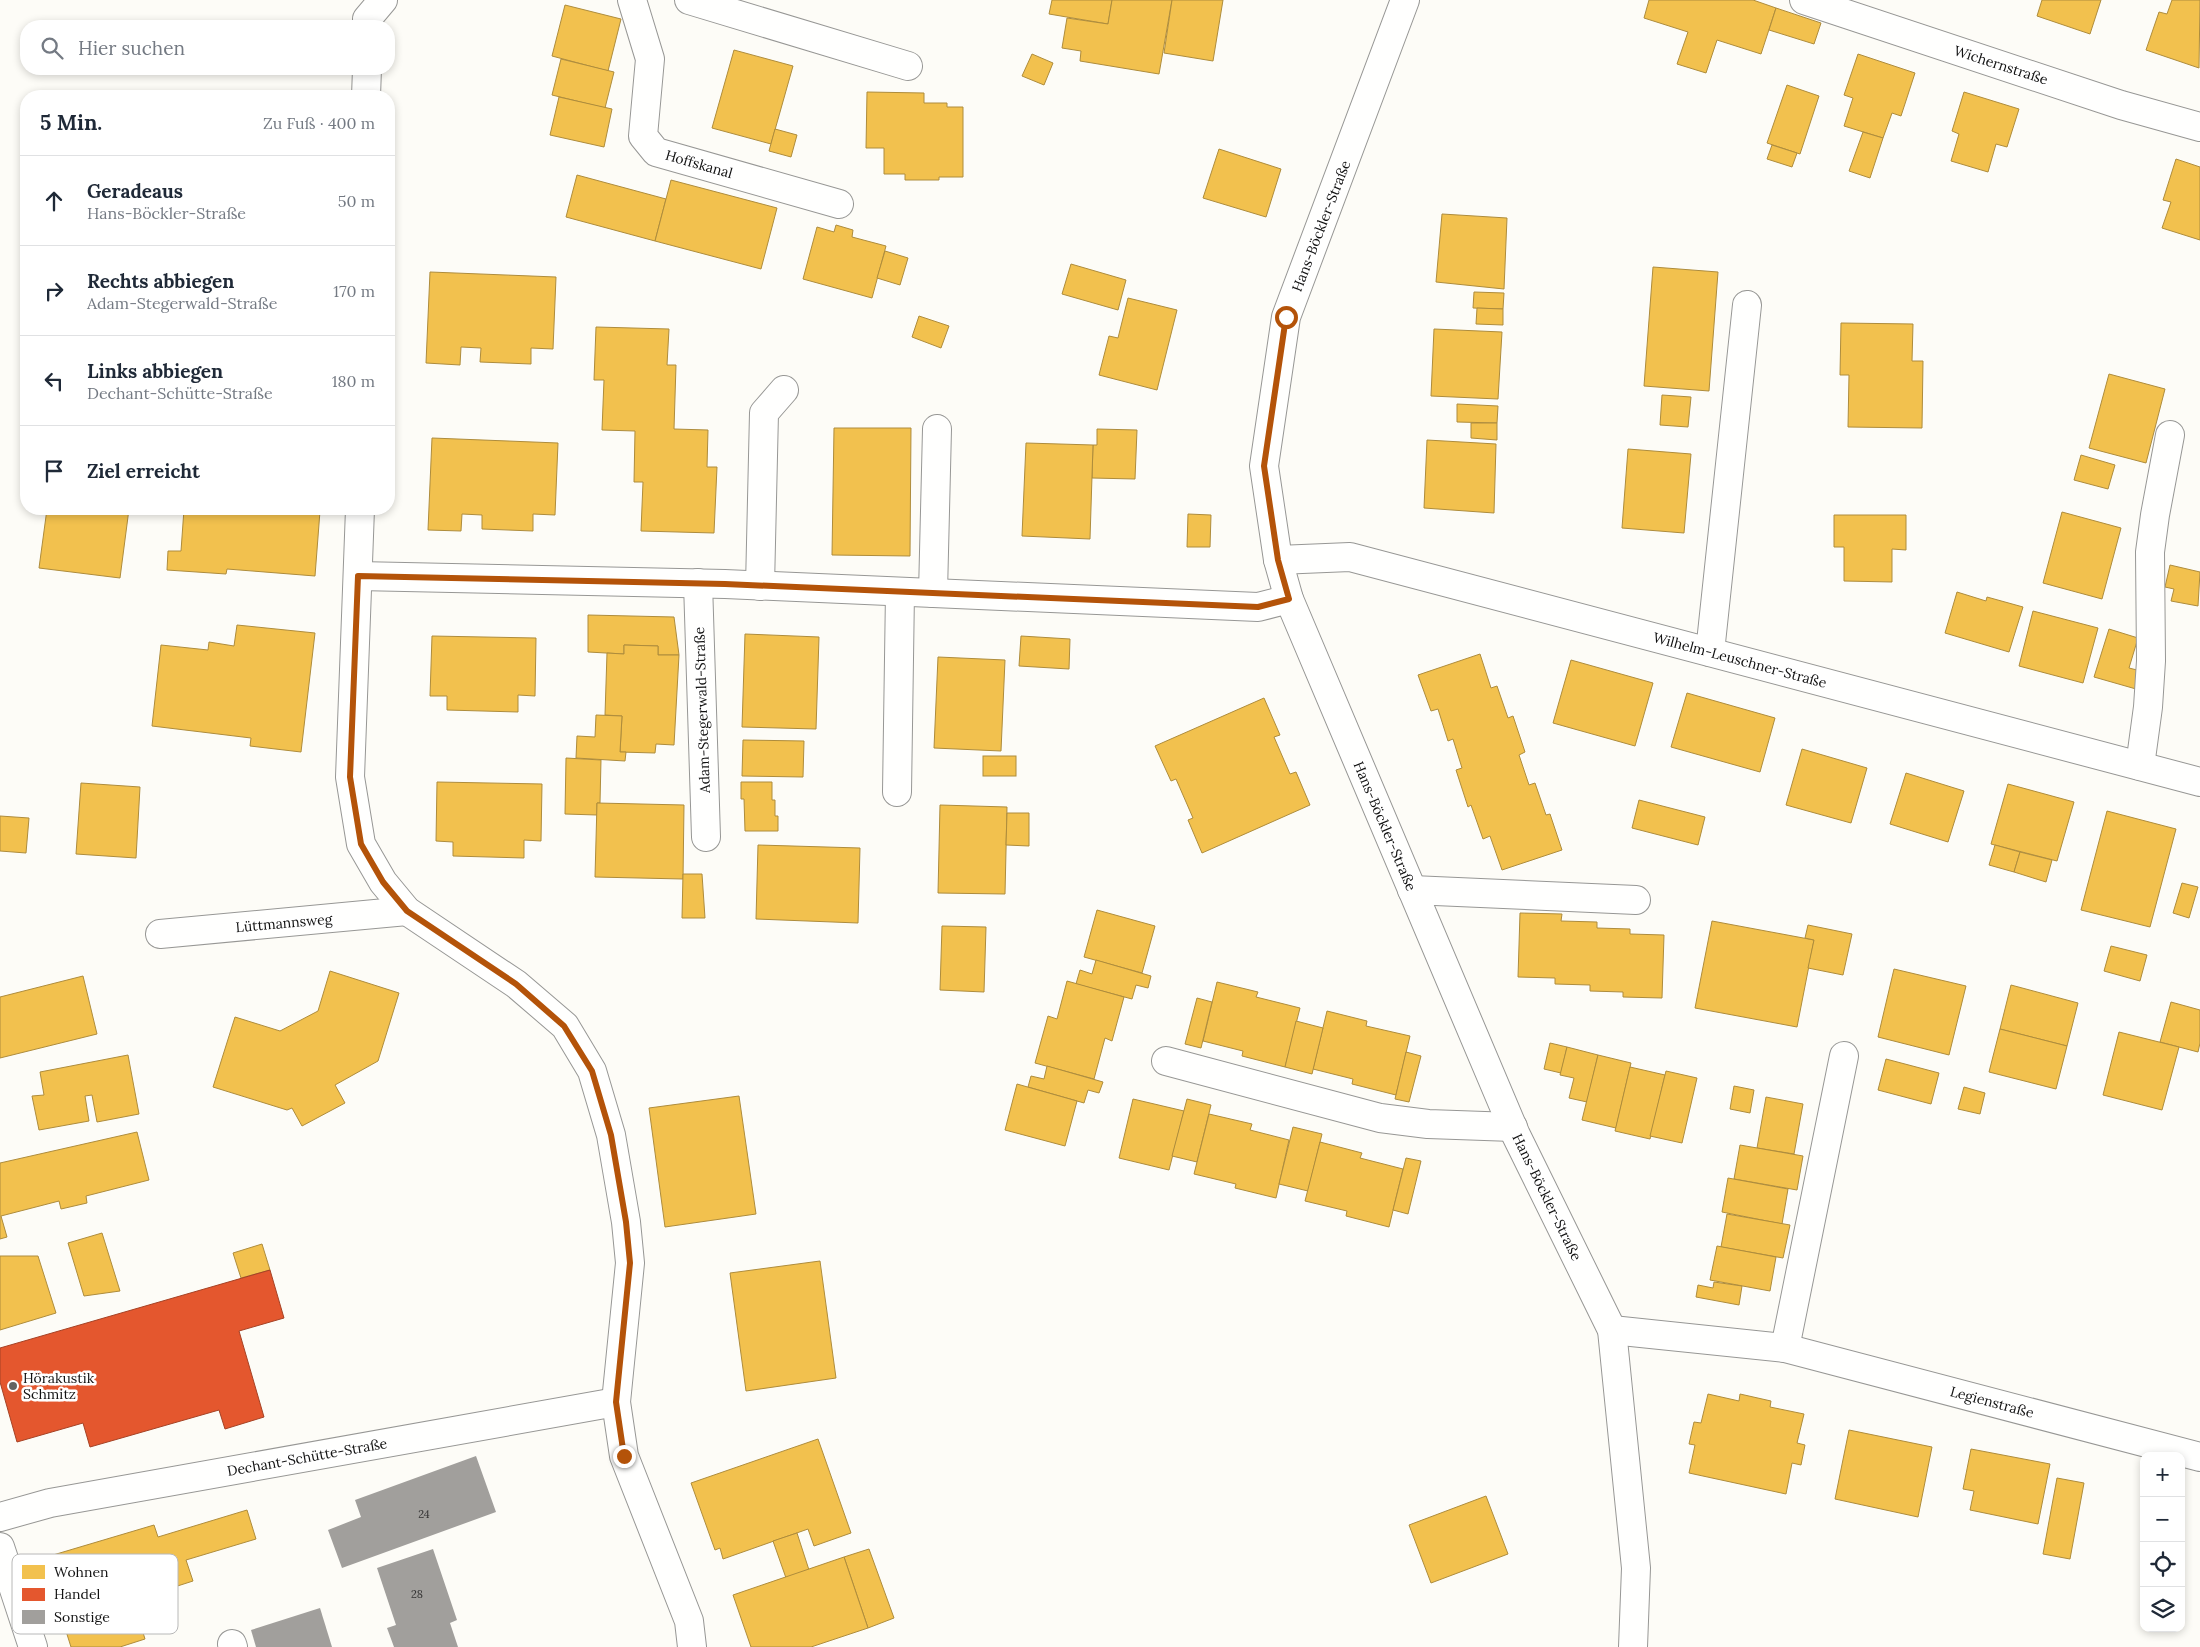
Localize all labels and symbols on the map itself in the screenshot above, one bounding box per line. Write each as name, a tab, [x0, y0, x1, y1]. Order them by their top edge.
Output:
street label: Wichernstraße	[1952, 41, 2051, 89]
street label: Hoffskanal	[663, 146, 735, 182]
street label: Hans-Böckler-Straße	[1288, 157, 1354, 294]
route start	[1275, 306, 1298, 329]
street label: Adam-Stegerwald-Straße	[690, 626, 714, 795]
street label: Wilhelm-Leuschner-Straße	[1651, 628, 1829, 692]
street label: Hans-Böckler-Straße	[1350, 758, 1421, 894]
street label: Lüttmannsweg	[235, 910, 333, 936]
street label: Hans-Böckler-Straße	[1508, 1131, 1586, 1264]
place label: Hörakustik Schmitz	[23, 1369, 95, 1403]
marker: Hörakustik Schmitz	[7, 1380, 19, 1392]
street label: Legienstraße	[1948, 1382, 2036, 1422]
street label: Dechant-Schütte-Straße	[225, 1434, 389, 1480]
route end	[613, 1445, 636, 1468]
house number: 24	[418, 1507, 430, 1521]
legend	[12, 1554, 178, 1634]
text: Wohnen	[54, 1563, 109, 1581]
text: Handel	[54, 1585, 100, 1603]
house number: 28	[411, 1587, 423, 1601]
text: Sonstige	[54, 1608, 110, 1626]

